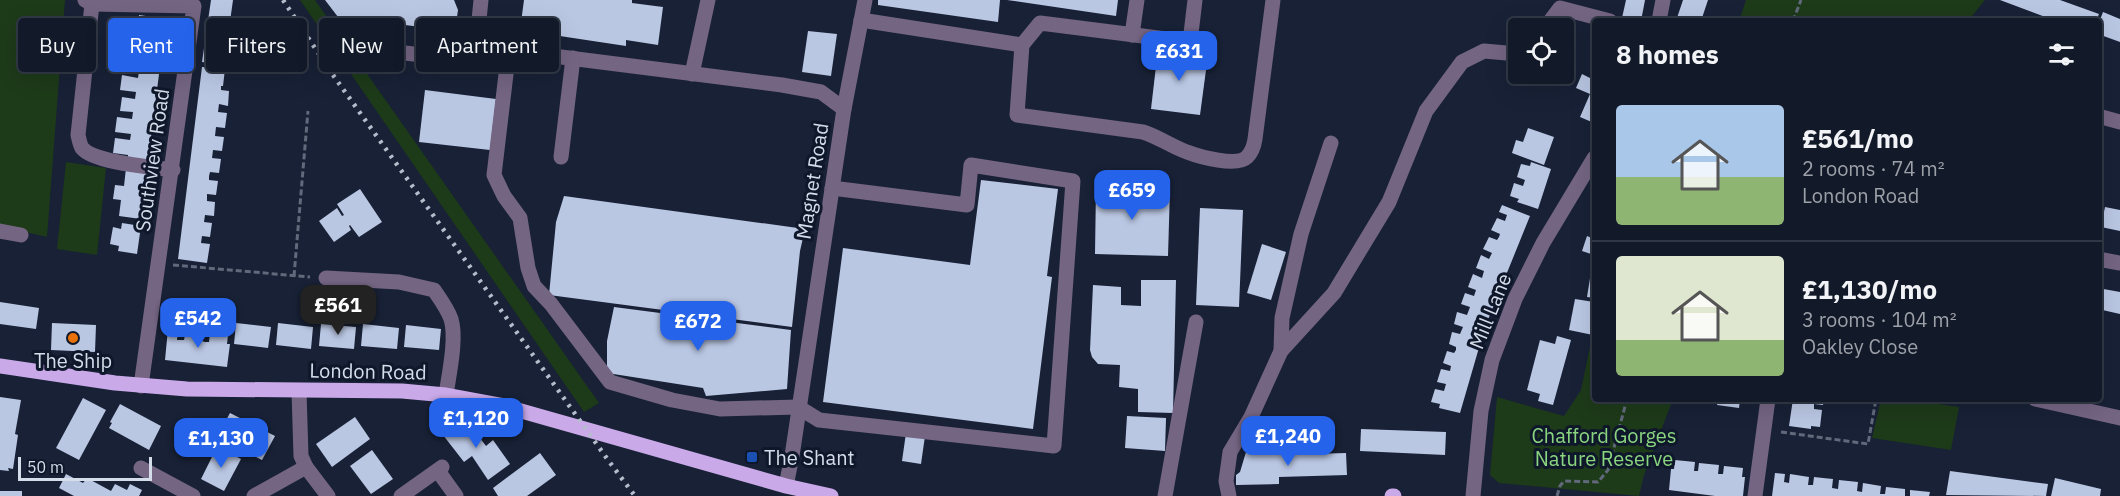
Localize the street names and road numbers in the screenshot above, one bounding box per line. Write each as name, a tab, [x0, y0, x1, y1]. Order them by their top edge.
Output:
street label: Southview Road	[129, 87, 175, 233]
street label: Magnet Road	[789, 121, 835, 241]
street label: Mill Lane	[1463, 269, 1517, 353]
street label: London Road	[309, 356, 427, 386]

